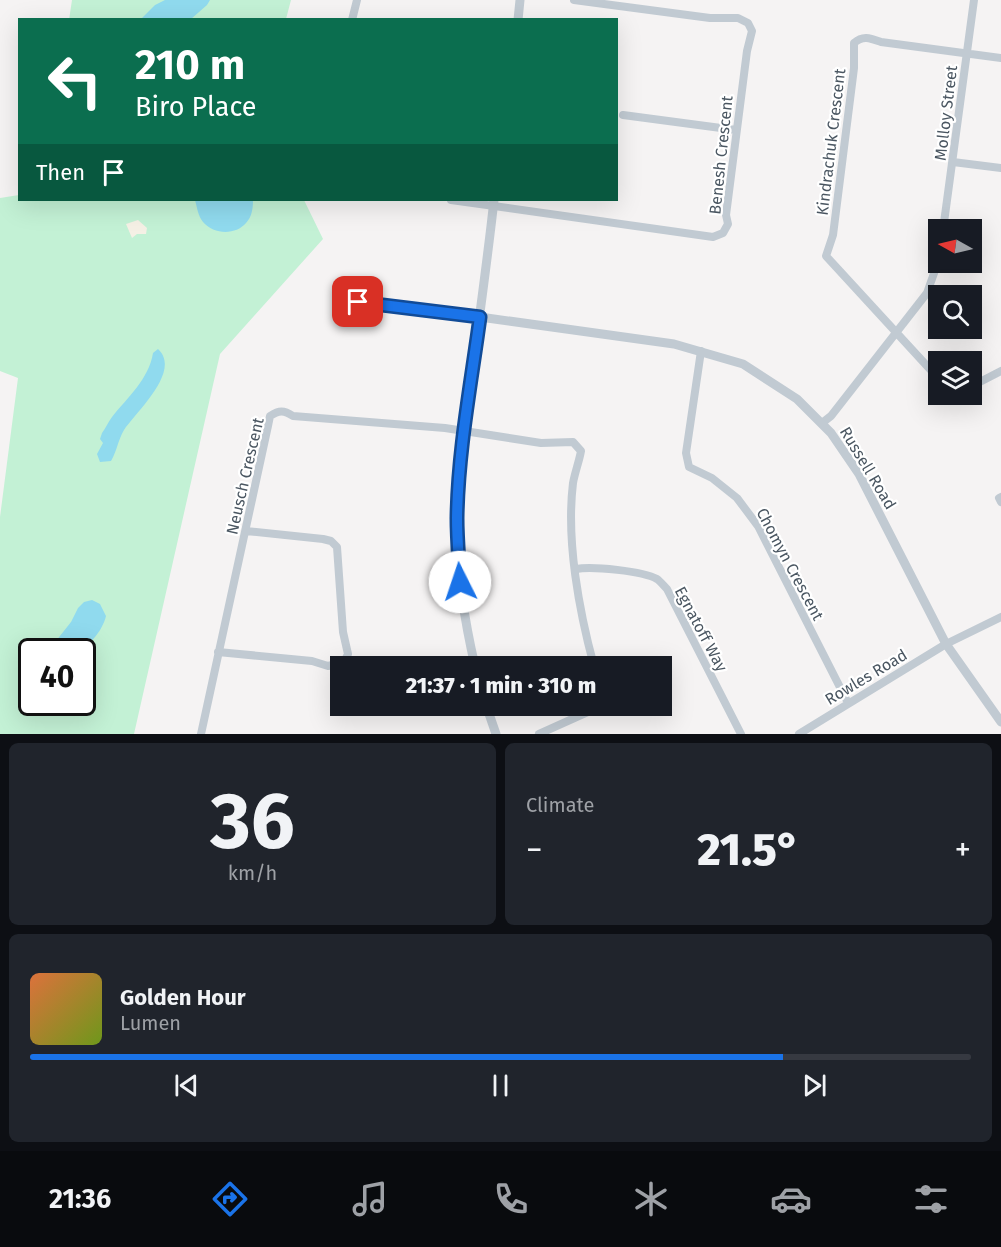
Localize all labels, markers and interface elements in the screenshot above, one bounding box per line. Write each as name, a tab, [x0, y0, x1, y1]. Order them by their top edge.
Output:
text: 210 m	[135, 40, 245, 90]
icon: left	[36, 42, 114, 120]
street label: Molloy Street	[931, 64, 961, 162]
street label: Kindrachuk Crescent	[813, 67, 849, 216]
text: Biro Place	[135, 91, 257, 123]
street label: Benesh Crescent	[705, 94, 737, 215]
icon: arrive	[97, 156, 130, 189]
text: Then	[36, 159, 85, 186]
north arrow	[928, 219, 982, 273]
map controls	[928, 219, 982, 405]
pin	[332, 276, 383, 327]
icon: arrive	[341, 285, 374, 318]
button: search	[928, 285, 982, 339]
button: layers	[928, 351, 982, 405]
street label: Neusch Crescent	[222, 415, 268, 536]
street label: Russell Road	[836, 423, 900, 513]
street label: Chomyn Crescent	[752, 505, 828, 624]
position arrow	[428, 550, 492, 614]
street label: Egnatoff Way	[671, 583, 731, 675]
speed limit sign: 40	[18, 638, 96, 716]
street label: Rowles Road	[822, 645, 910, 709]
text: 21:37 · 1 min · 310 m	[406, 672, 596, 699]
text: 36	[210, 775, 295, 869]
text: Climate	[526, 793, 594, 817]
text: 21.5°	[697, 823, 800, 877]
text: −	[526, 830, 543, 870]
text: +	[955, 830, 971, 870]
text: km/h	[228, 861, 277, 885]
text: Golden Hour	[120, 984, 246, 1011]
text: Lumen	[120, 1011, 181, 1035]
icon: previous	[170, 1069, 203, 1102]
icon: pause	[484, 1069, 517, 1102]
icon: next	[798, 1069, 831, 1102]
icon: directions	[209, 1178, 251, 1220]
icon: music	[349, 1178, 391, 1220]
icon: phone	[490, 1178, 532, 1220]
icon: climate	[630, 1178, 672, 1220]
icon: car	[770, 1178, 812, 1220]
icon: filters	[910, 1178, 952, 1220]
text: 21:36	[49, 1183, 111, 1215]

